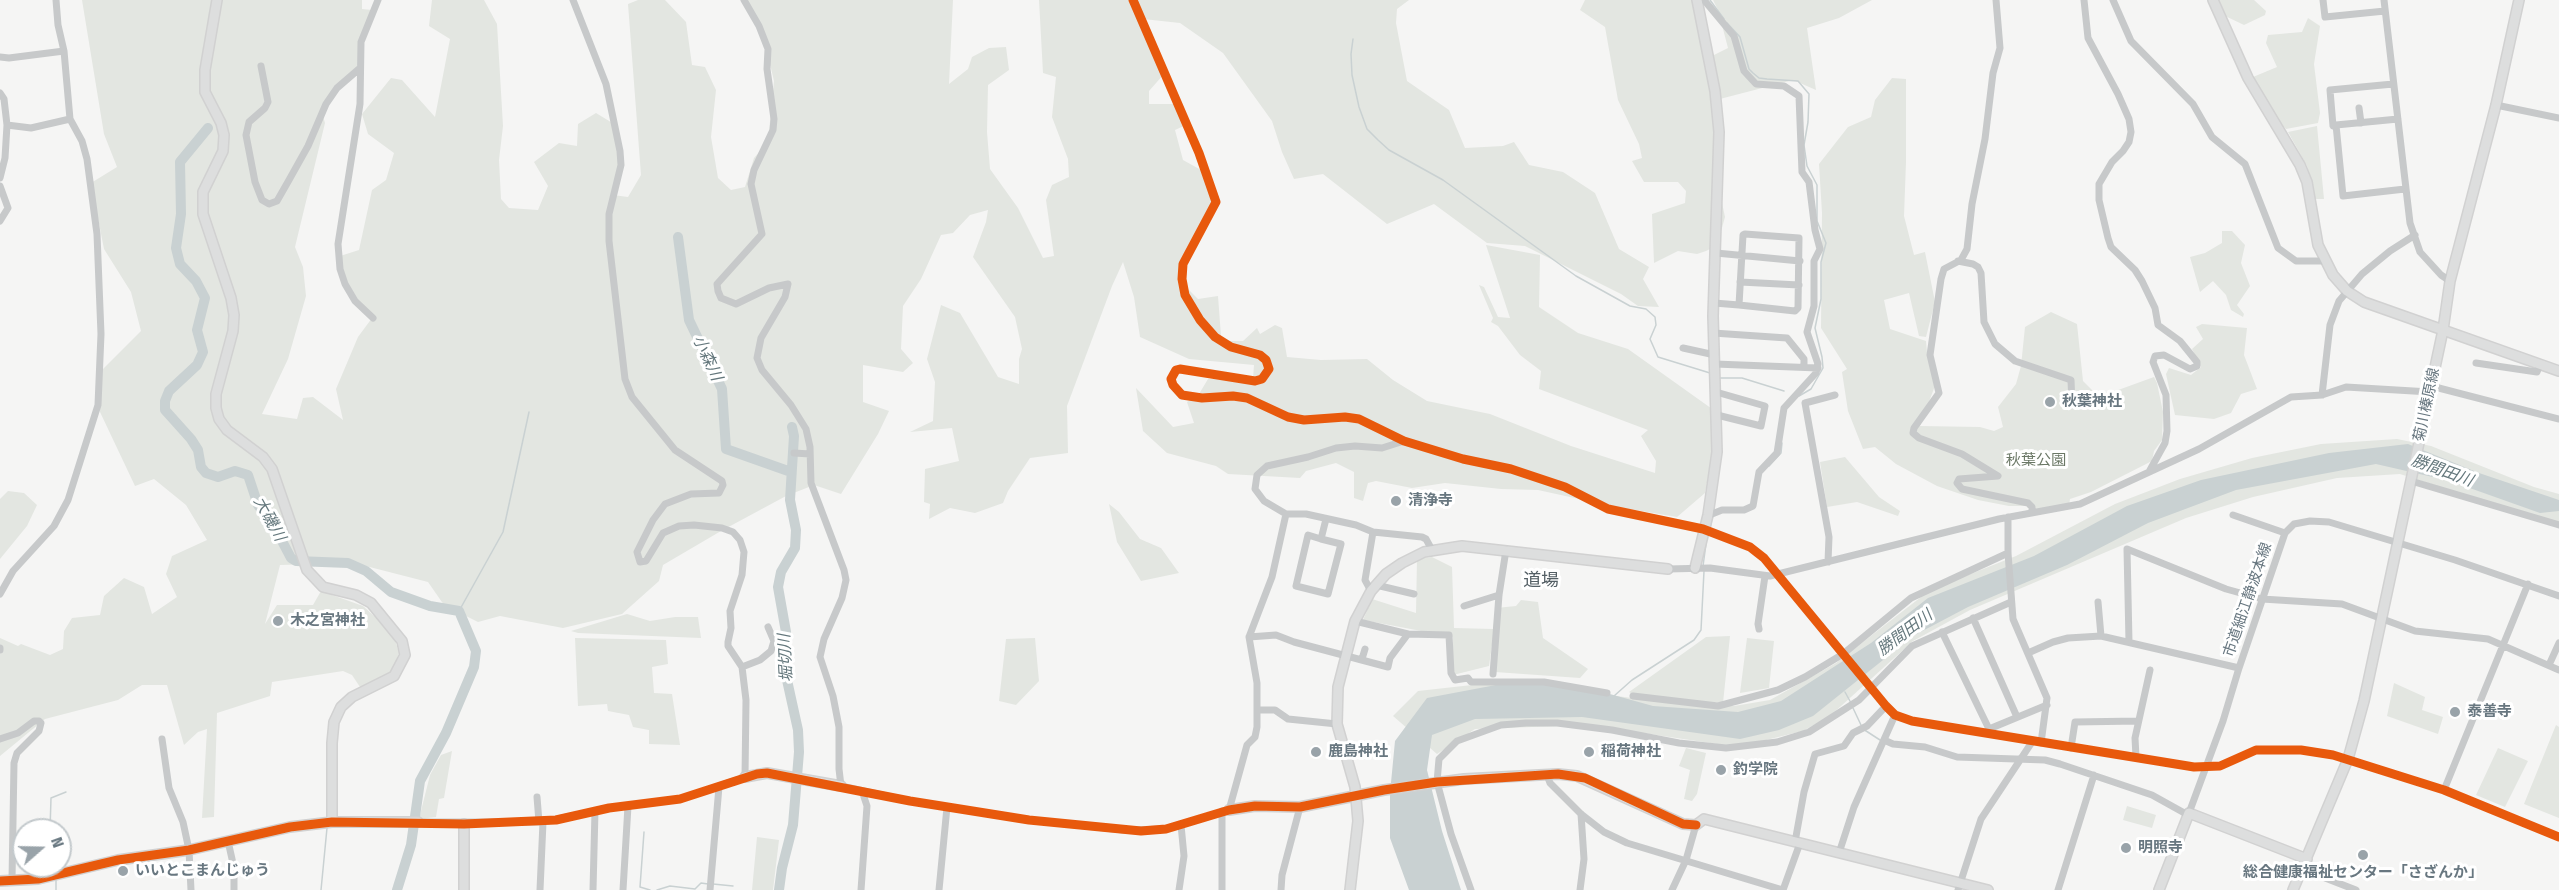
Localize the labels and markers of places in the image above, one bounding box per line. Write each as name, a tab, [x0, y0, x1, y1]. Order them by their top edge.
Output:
place label: 秋葉神社	[2062, 393, 2122, 411]
marker: 秋葉神社	[2043, 395, 2057, 409]
place label: 清浄寺	[1408, 492, 1453, 510]
marker: 清浄寺	[1389, 494, 1403, 508]
place label: 木之宮神社	[290, 612, 365, 630]
marker: 木之宮神社	[271, 614, 285, 628]
place label: 泰善寺	[2467, 703, 2512, 721]
marker: 泰善寺	[2448, 705, 2462, 719]
place label: 鹿島神社	[1328, 743, 1388, 761]
place label: 稲荷神社	[1601, 743, 1661, 761]
marker: 鹿島神社	[1309, 745, 1323, 759]
marker: 稲荷神社	[1582, 745, 1596, 759]
place label: 釣学院	[1733, 761, 1778, 779]
marker: 釣学院	[1714, 763, 1728, 777]
place label: 明照寺	[2138, 839, 2183, 857]
marker: 明照寺	[2119, 841, 2133, 855]
marker: 総合健康福祉センター「さざんか」	[2356, 848, 2370, 862]
place label: いいとこまんじゅう	[135, 862, 270, 880]
marker: いいとこまんじゅう	[116, 864, 130, 878]
place label: 総合健康福祉センター「さざんか」	[2243, 864, 2483, 882]

